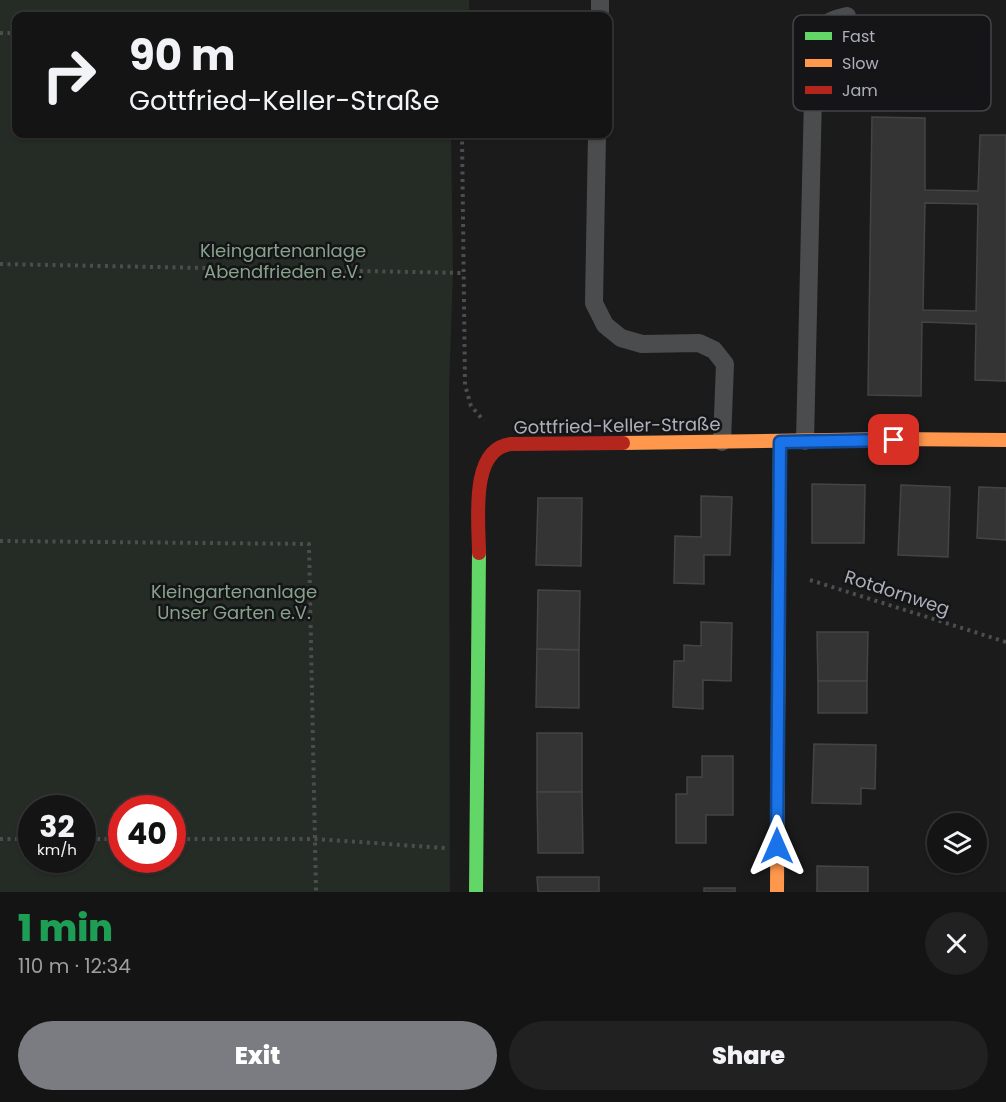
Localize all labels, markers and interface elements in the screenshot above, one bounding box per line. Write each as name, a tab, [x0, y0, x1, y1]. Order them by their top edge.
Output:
legend	[793, 15, 991, 111]
text: Fast	[842, 25, 875, 48]
text: 90 m	[129, 26, 236, 85]
icon: right	[30, 36, 108, 114]
text: Slow	[842, 52, 879, 75]
text: Jam	[842, 79, 878, 102]
text: Gottfried-Keller-Straße	[129, 82, 439, 119]
park label: Kleingartenanlage Abendfrieden e.V.	[200, 238, 366, 284]
street label: Gottfried-Keller-Straße	[513, 411, 721, 440]
pin	[868, 414, 919, 465]
icon: arrive	[877, 423, 910, 456]
street label: Rotdornweg	[841, 564, 953, 621]
park label: Kleingartenanlage Unser Garten e.V.	[151, 579, 317, 625]
speed limit sign: 40	[108, 795, 186, 873]
text: 32	[39, 805, 75, 848]
map controls	[927, 813, 987, 873]
button: layers	[927, 813, 987, 873]
position arrow	[745, 814, 809, 878]
text: km/h	[37, 839, 77, 860]
text: 1 min	[18, 903, 113, 954]
button: close	[925, 912, 988, 975]
text: 110 m · 12:34	[18, 952, 131, 980]
button: Exit	[18, 1021, 497, 1090]
button: Share	[509, 1021, 988, 1090]

